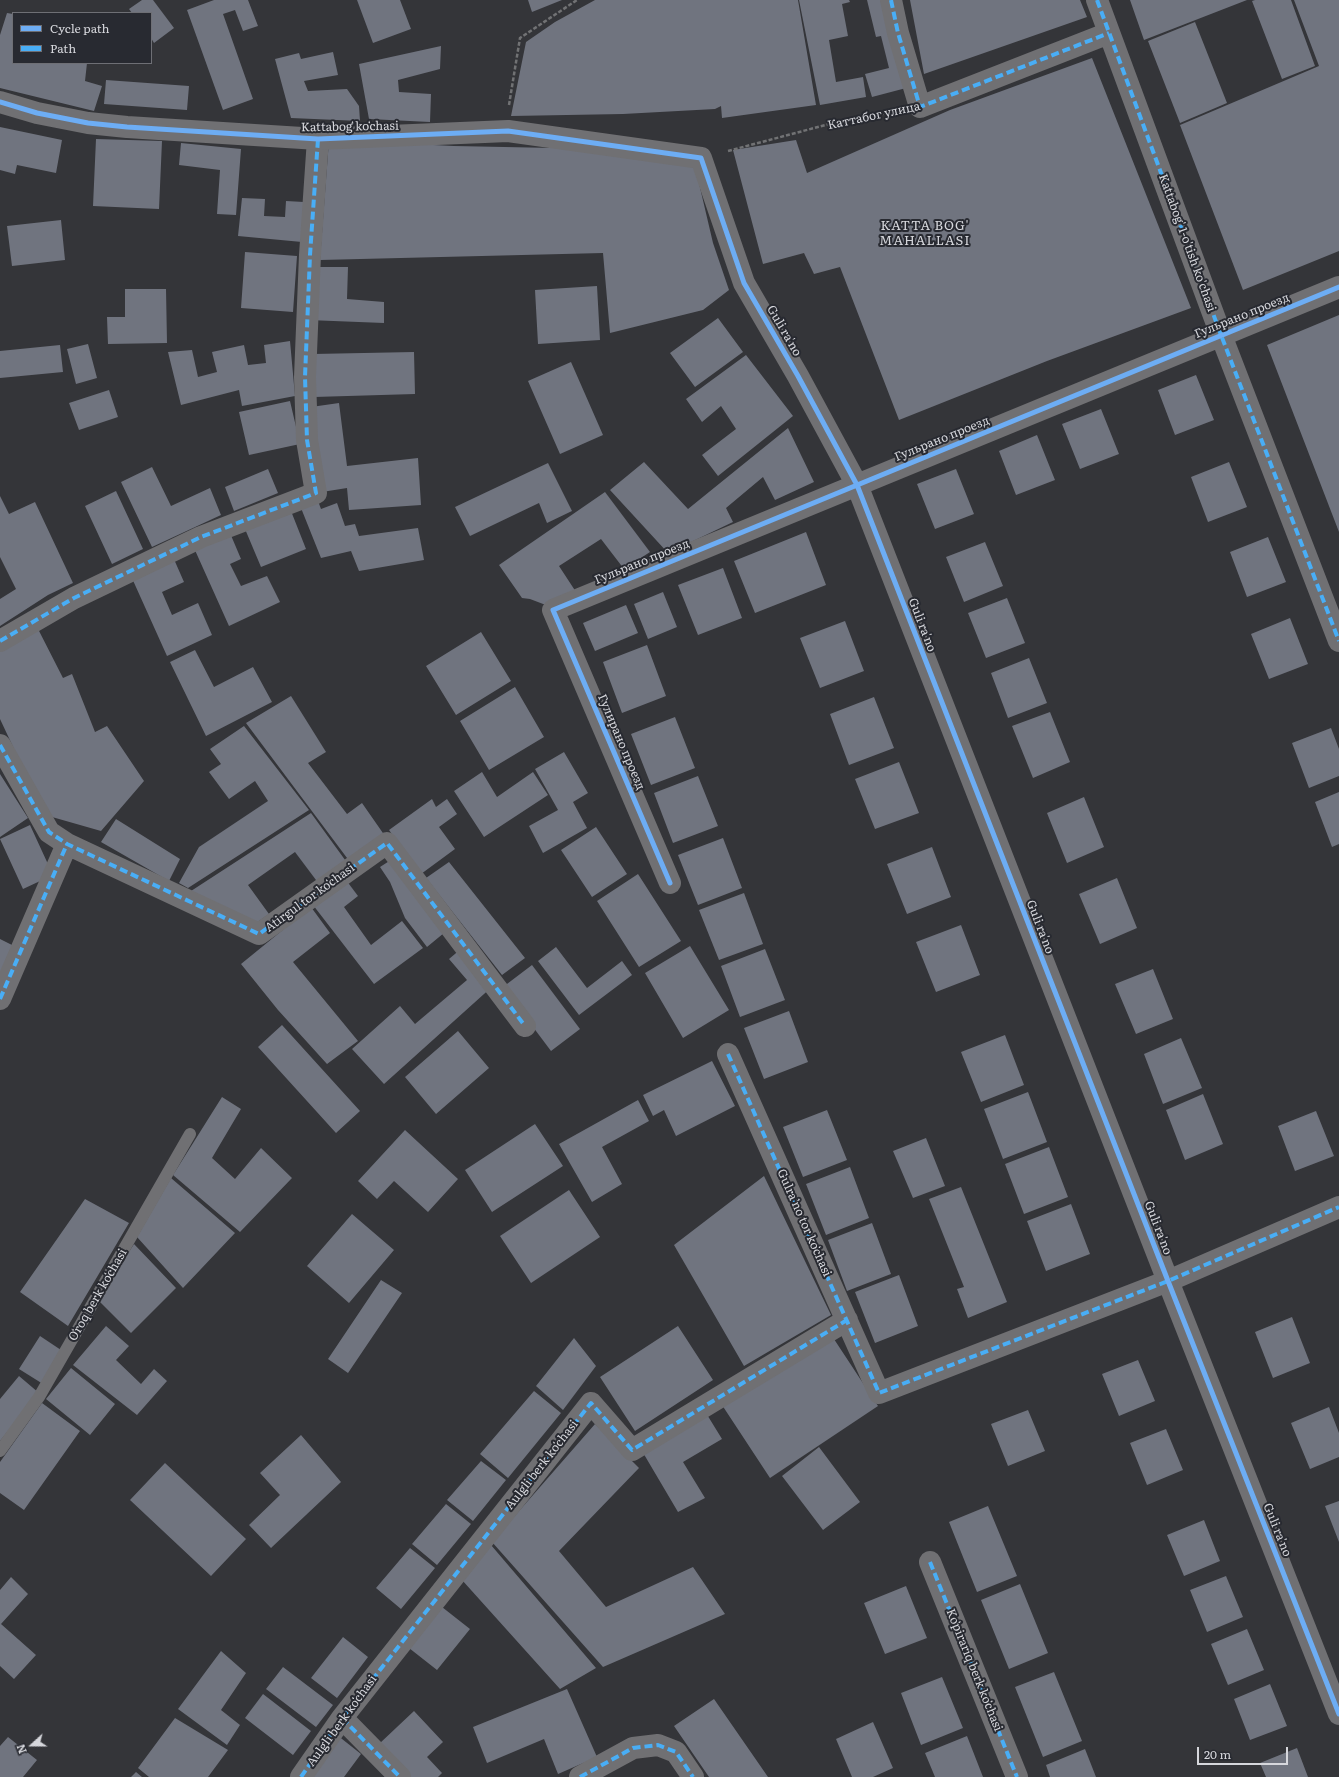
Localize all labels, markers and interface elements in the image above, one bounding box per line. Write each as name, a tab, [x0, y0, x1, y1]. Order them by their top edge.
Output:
legend	[12, 12, 152, 64]
text: Cycle path	[50, 19, 110, 37]
text: Path	[50, 39, 76, 57]
street label: Каттабог улица	[826, 99, 922, 133]
street label: Kattabogʻ koʻchasi	[301, 119, 399, 135]
street label: Kattabog' 1-o'tish ko'chasi	[1155, 172, 1219, 314]
district label: KATTA BOG' MAHALLASI	[879, 218, 971, 249]
street label: Гульрано проезд	[1193, 290, 1291, 342]
street label: Guli ra'no	[764, 303, 804, 359]
street label: Гульрано проезд	[893, 413, 991, 465]
street label: Гульрано проезд	[593, 536, 691, 588]
street label: Guli ra'no	[905, 596, 939, 654]
street label: Гулирано проезд	[594, 692, 648, 792]
street label: Atirgul tor koʻchasi	[262, 861, 358, 935]
street label: Guli ra'no	[1023, 898, 1057, 956]
street label: Gulraʼno tor koʻchasi	[774, 1167, 834, 1279]
street label: Guli ra'no	[1141, 1199, 1175, 1257]
street label: Oʻroq berk koʻchasi	[66, 1247, 130, 1343]
street label: Aulgli berk koʻchasi	[503, 1417, 581, 1513]
street label: Guli ra'no	[1260, 1501, 1294, 1559]
street label: Koʻpirariq berk koʻchasi	[943, 1607, 1005, 1733]
street label: Aulgli berk koʻchasi	[304, 1673, 380, 1769]
north arrow	[12, 1725, 52, 1765]
scale bar	[1199, 1739, 1290, 1765]
text: N	[12, 1742, 30, 1756]
text: 20 m	[1204, 1745, 1231, 1763]

